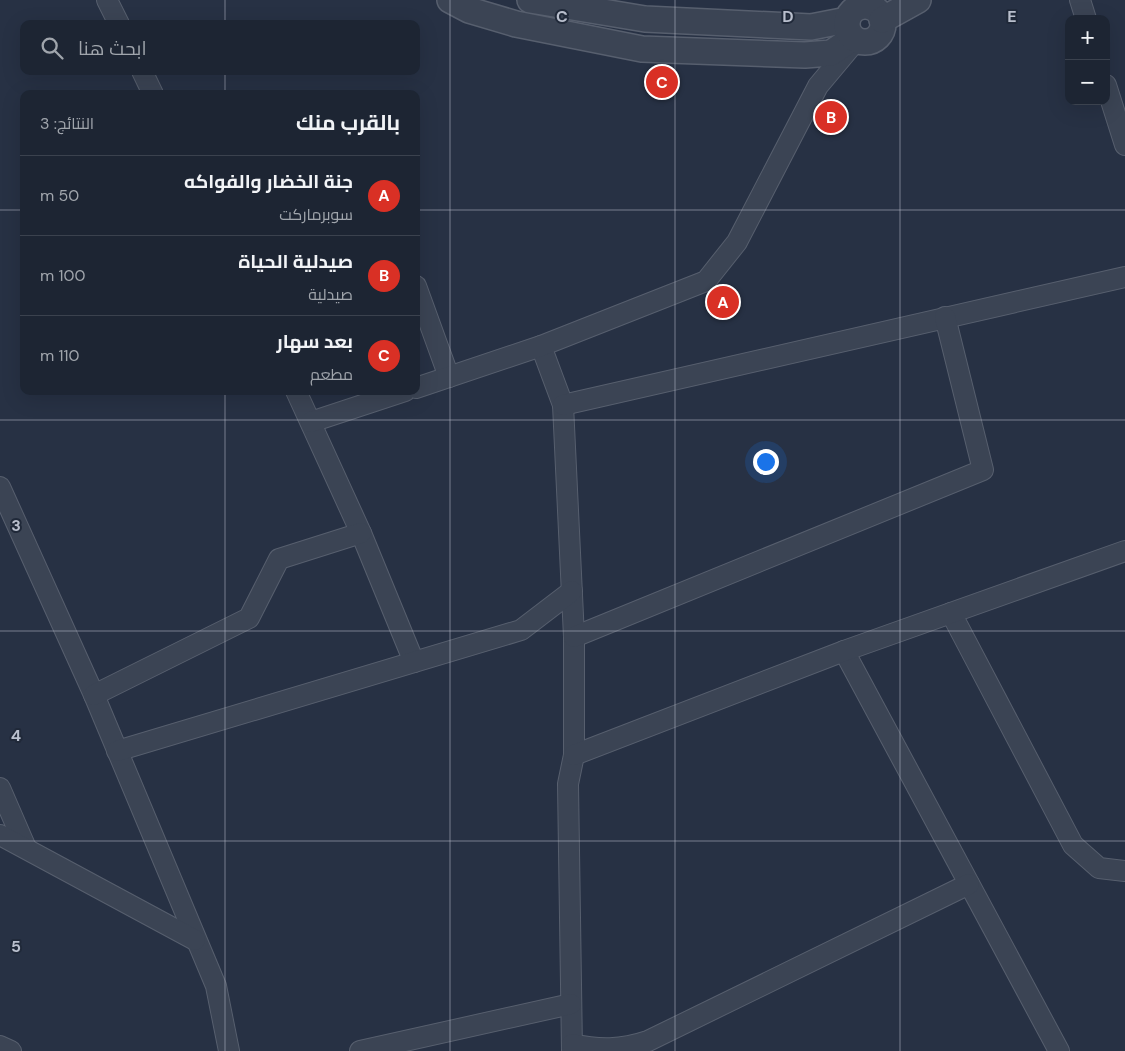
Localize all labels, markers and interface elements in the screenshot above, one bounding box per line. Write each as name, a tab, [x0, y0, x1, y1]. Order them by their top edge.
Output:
text: C	[556, 6, 568, 27]
text: D	[782, 6, 794, 27]
text: E	[1007, 6, 1017, 27]
map controls	[1065, 15, 1110, 105]
button: +	[1065, 15, 1110, 60]
search box	[20, 20, 420, 75]
icon: search	[38, 34, 66, 62]
text: ابحث هنا	[78, 36, 147, 61]
button: −	[1065, 60, 1110, 105]
pin: C	[646, 63, 678, 101]
pin: B	[815, 98, 847, 136]
text: بالقرب منك	[296, 109, 400, 137]
text: النتائج: 3	[40, 113, 94, 134]
text: جنة الخضار والفواكه	[184, 169, 353, 194]
text: 50 m	[40, 185, 79, 206]
text: A	[378, 185, 390, 206]
text: سوبرماركت	[279, 204, 353, 225]
text: صيدلية الحياة	[238, 249, 353, 274]
text: 100 m	[40, 265, 85, 286]
text: B	[379, 265, 389, 286]
pin: A	[707, 283, 739, 321]
text: صيدلية	[308, 284, 353, 305]
text: بعد سهار	[277, 329, 353, 354]
text: 110 m	[40, 345, 79, 366]
text: C	[378, 345, 390, 366]
text: مطعم	[310, 364, 353, 385]
your location	[753, 449, 779, 475]
text: 3	[11, 515, 21, 536]
text: 4	[11, 725, 21, 746]
text: 5	[11, 936, 21, 957]

